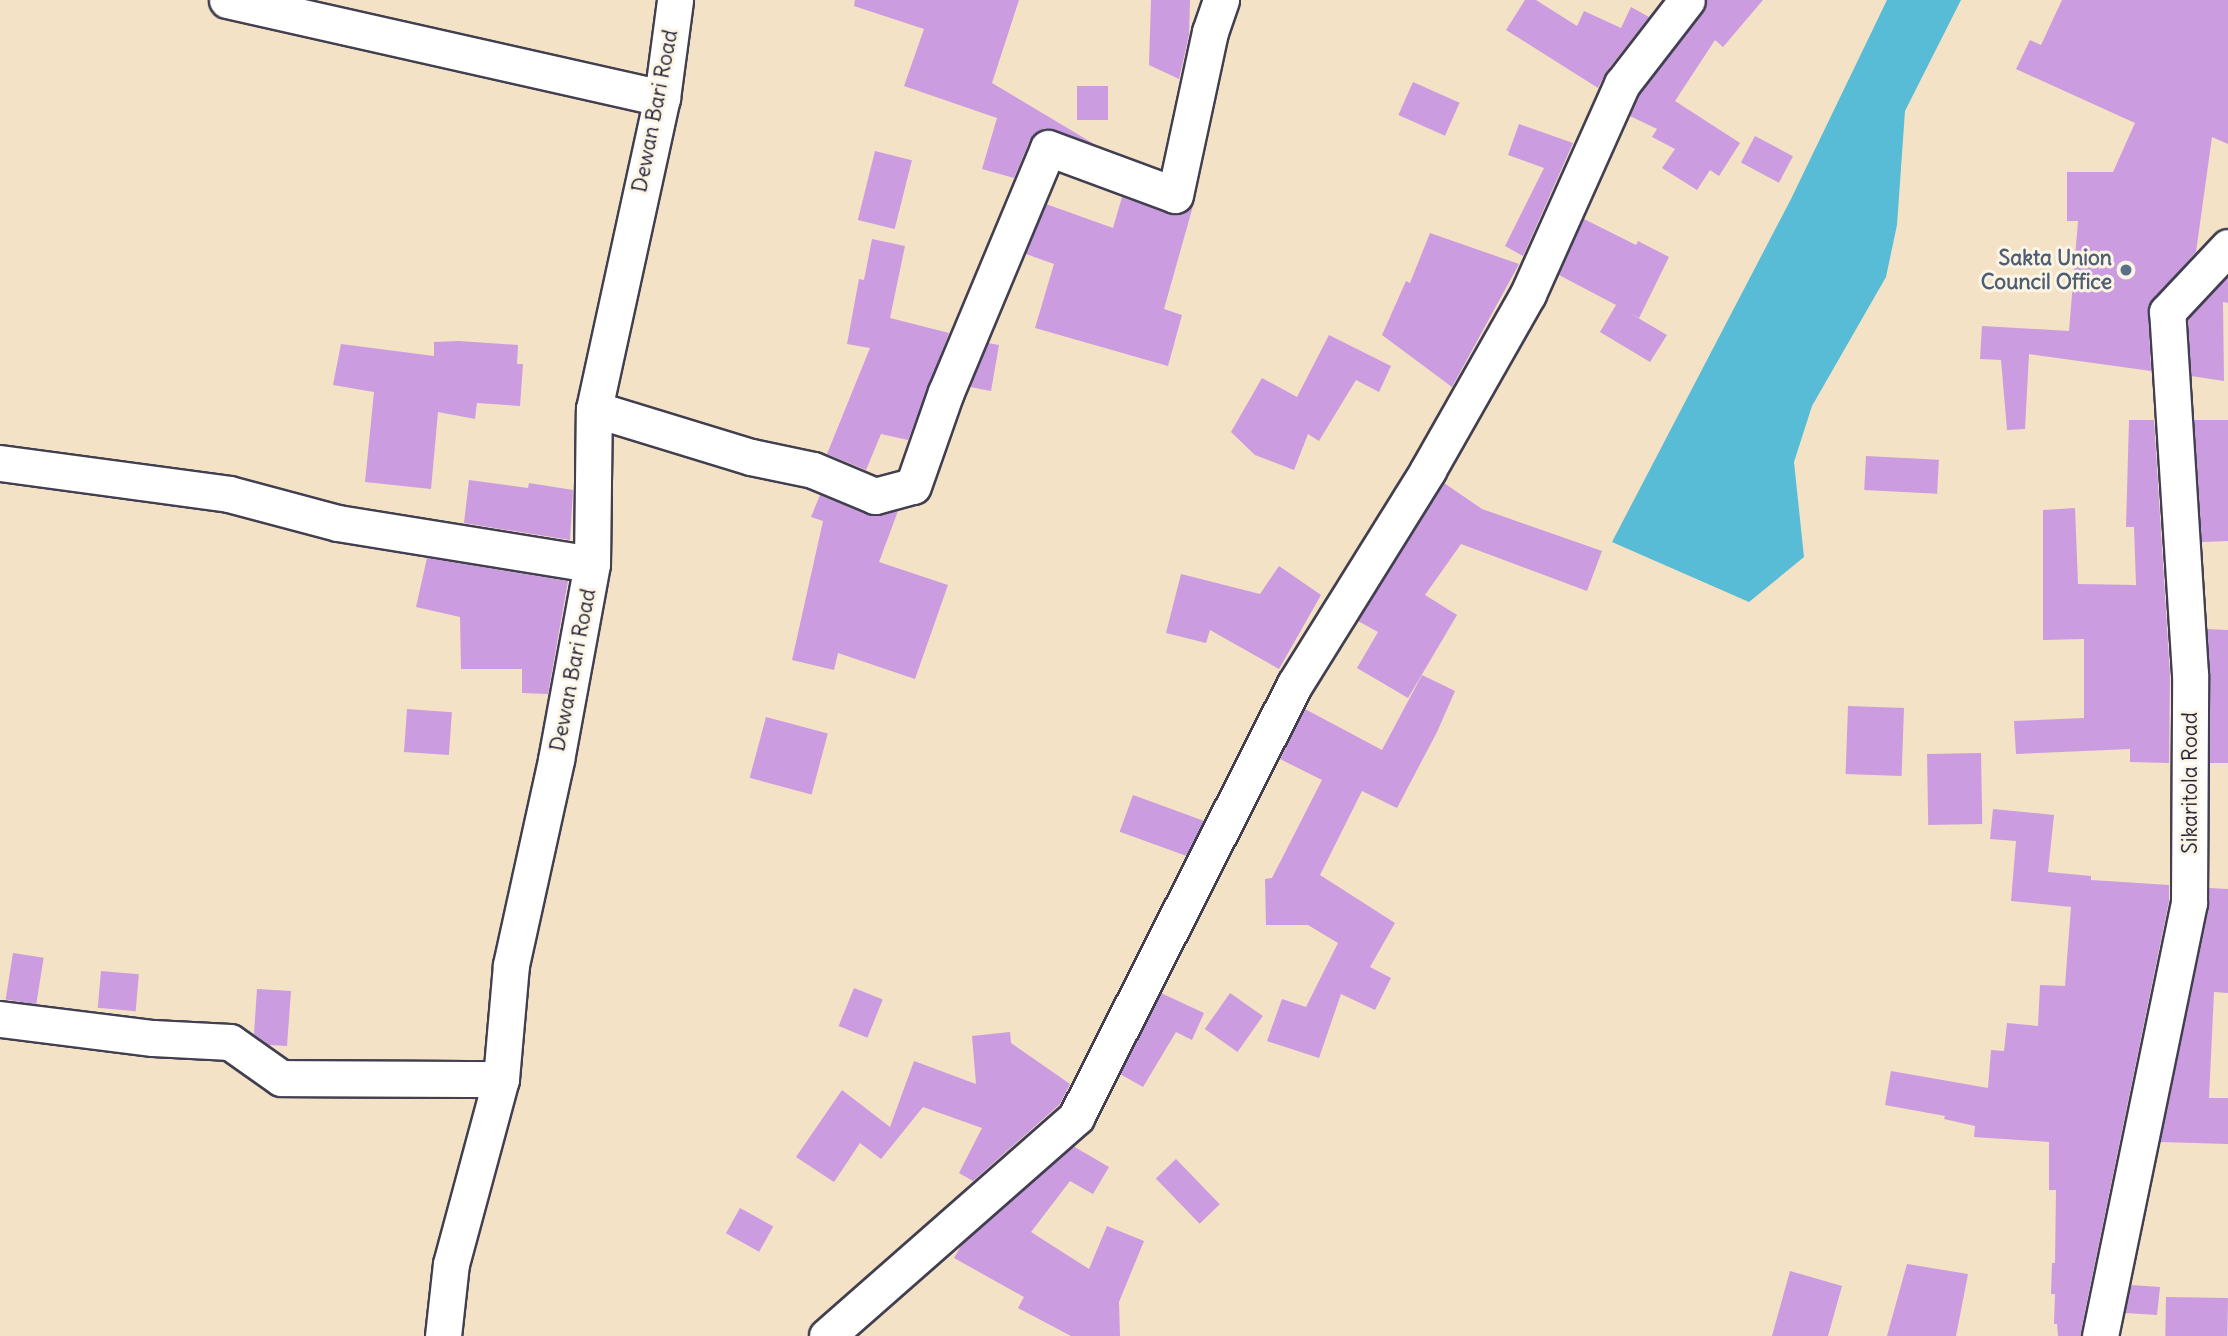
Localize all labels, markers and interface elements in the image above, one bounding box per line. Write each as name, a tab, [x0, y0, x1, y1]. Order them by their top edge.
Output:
street label: Dewan Bari Road	[627, 28, 683, 194]
place label: Sakta Union Council Office	[1981, 245, 2112, 295]
marker: Sakta Union Council Office	[2118, 262, 2134, 278]
street label: Dewan Bari Road	[545, 587, 601, 753]
street label: Sikaritola Road	[2177, 712, 2203, 854]

